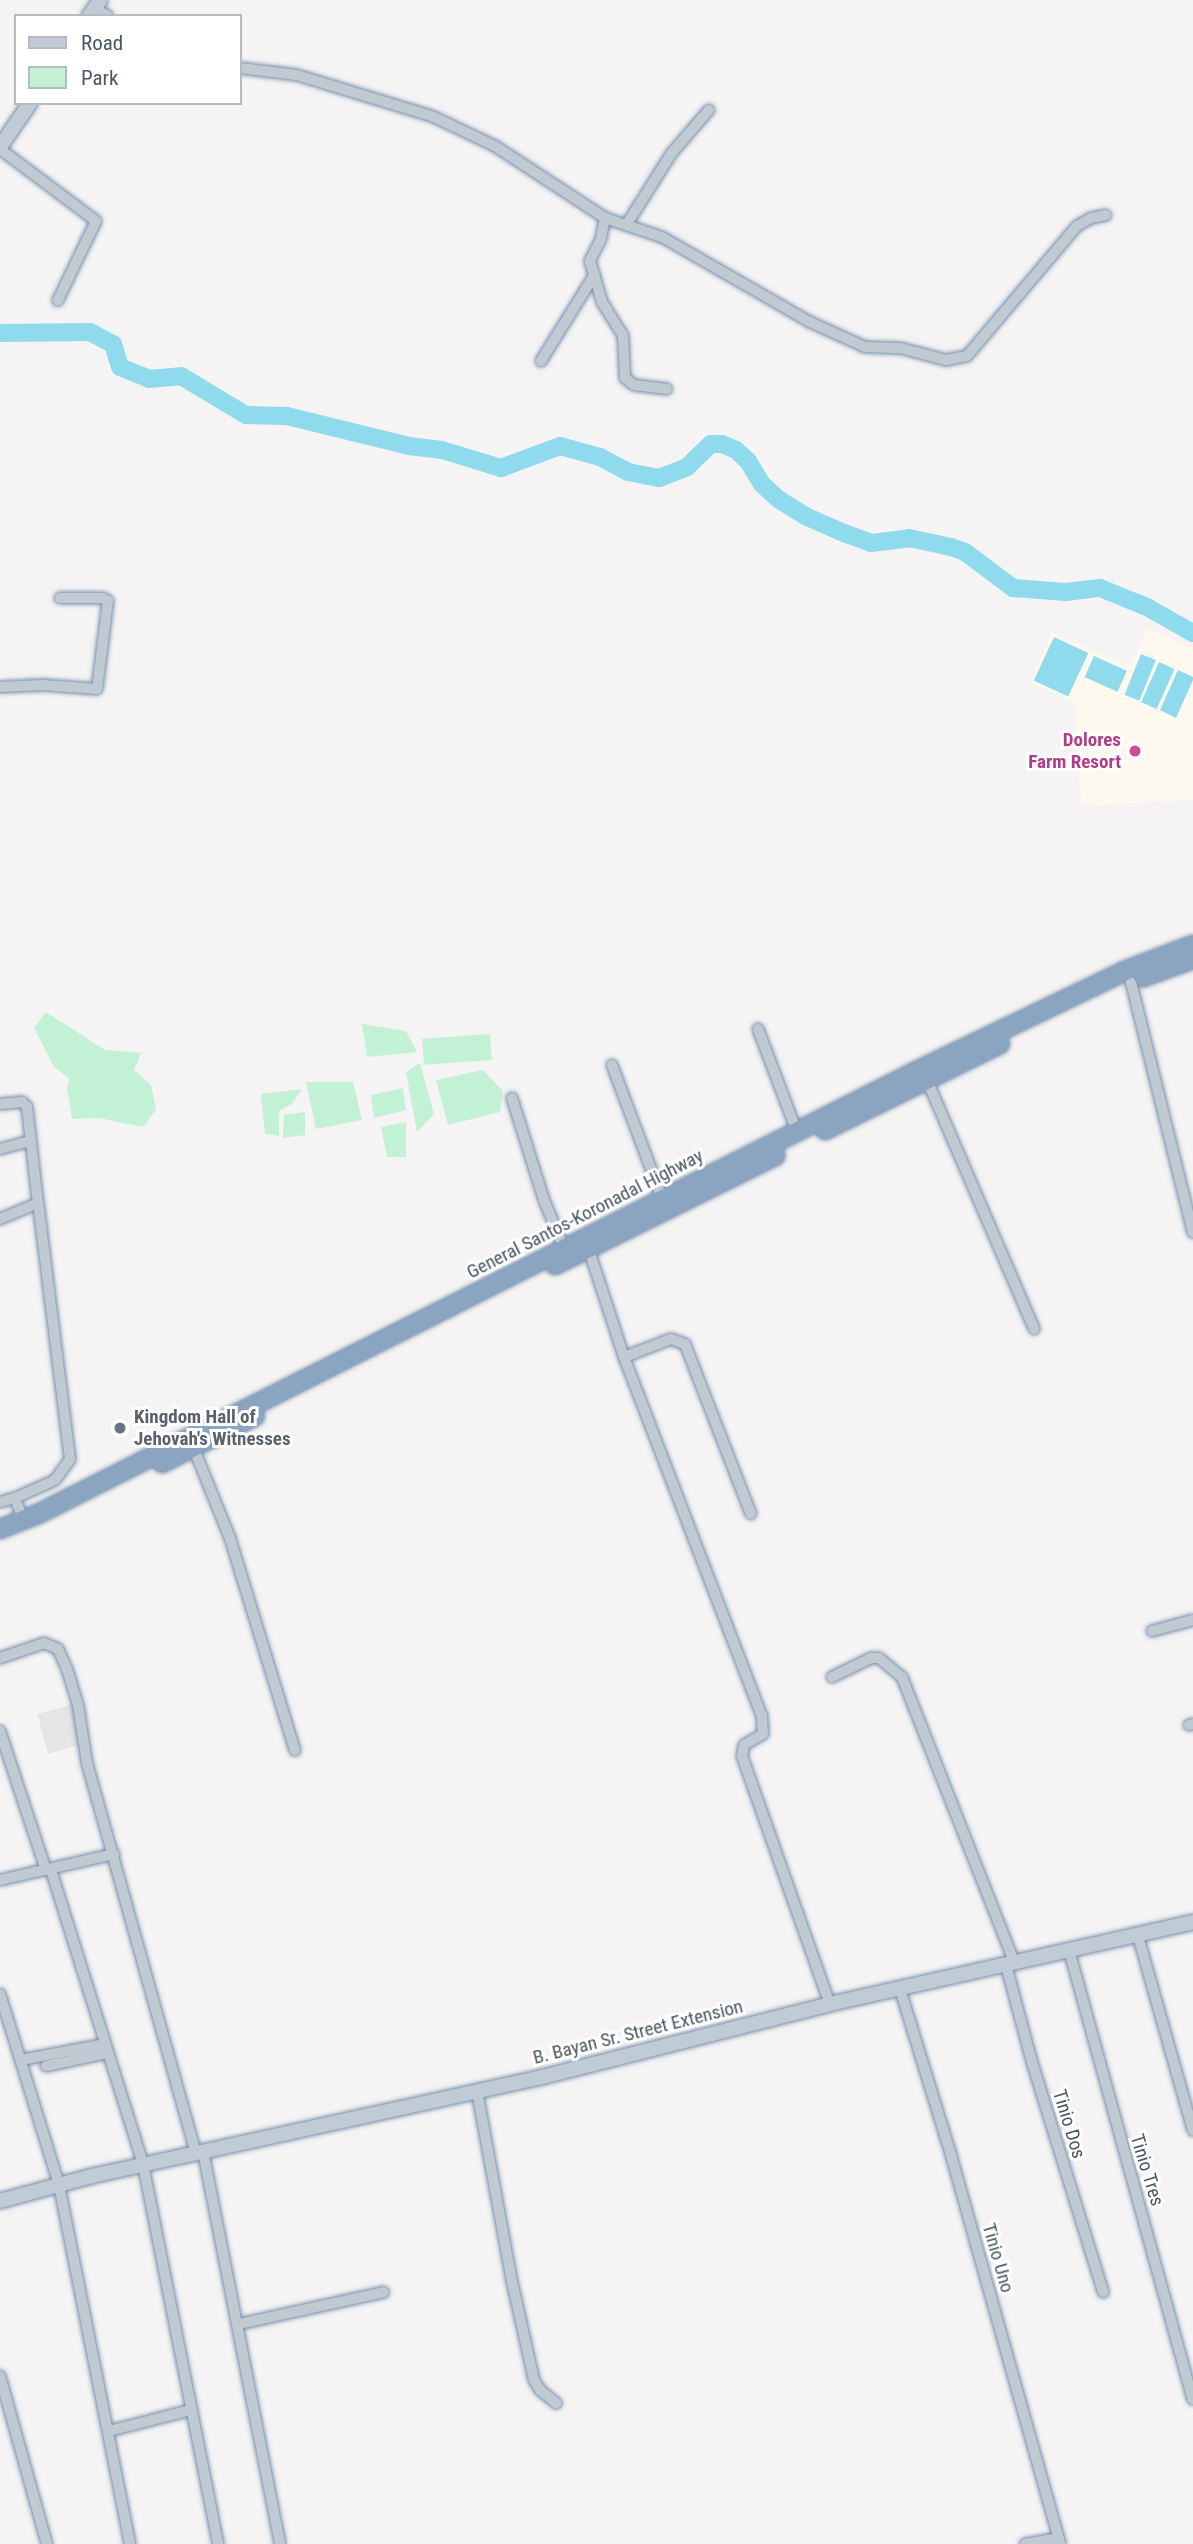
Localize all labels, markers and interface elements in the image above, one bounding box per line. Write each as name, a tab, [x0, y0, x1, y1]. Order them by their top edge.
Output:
legend	[14, 14, 242, 105]
text: Road	[81, 31, 123, 55]
text: Park	[81, 66, 118, 90]
place label: Dolores Farm Resort	[1028, 729, 1121, 773]
marker: Dolores Farm Resort	[1127, 743, 1143, 759]
street label: General Santos-Koronadal Highway	[463, 1144, 707, 1284]
place label: Kingdom Hall of Jehovah's Witnesses	[134, 1406, 291, 1450]
marker: Kingdom Hall of Jehovah's Witnesses	[112, 1420, 128, 1436]
street label: B. Bayan Sr. Street Extension	[531, 1995, 745, 2069]
street label: Tinio Dos	[1048, 2087, 1090, 2161]
street label: Tinio Tres	[1125, 2131, 1169, 2209]
street label: Tinio Uno	[977, 2221, 1019, 2295]

